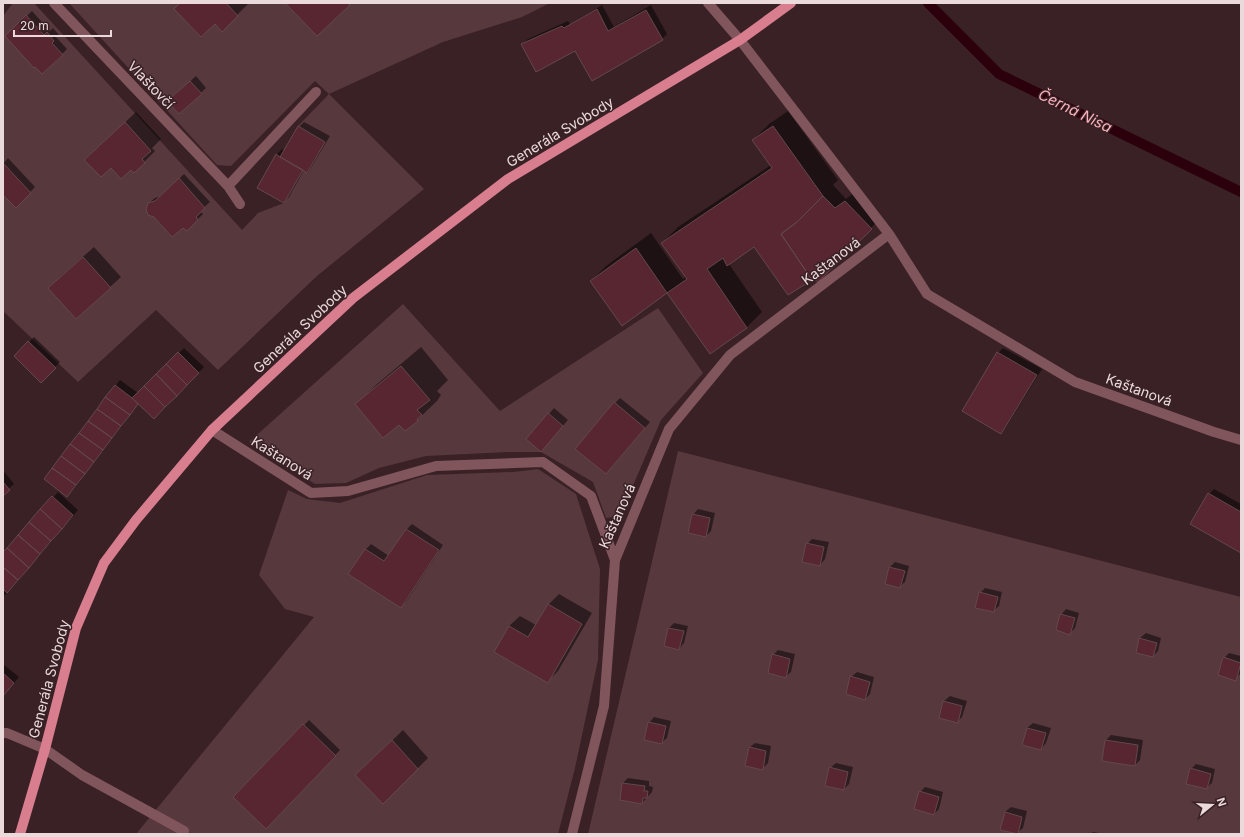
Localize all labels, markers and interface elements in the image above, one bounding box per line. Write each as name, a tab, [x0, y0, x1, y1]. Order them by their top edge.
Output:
scale bar	[14, 12, 111, 38]
text: 20 m	[20, 18, 49, 33]
street label: Vlaštovčí	[124, 57, 179, 113]
water label: Černá Nisa	[1035, 85, 1115, 137]
street label: Generála Svobody	[503, 93, 616, 170]
street label: Kaštanová	[798, 233, 863, 288]
street label: Generála Svobody	[249, 281, 350, 376]
street label: Kaštanová	[1104, 370, 1175, 409]
street label: Kaštanová	[248, 432, 316, 483]
street label: Kaštanová	[595, 481, 638, 551]
street label: Generála Svobody	[25, 618, 73, 740]
north arrow	[1192, 785, 1232, 825]
text: N	[1214, 796, 1229, 808]

